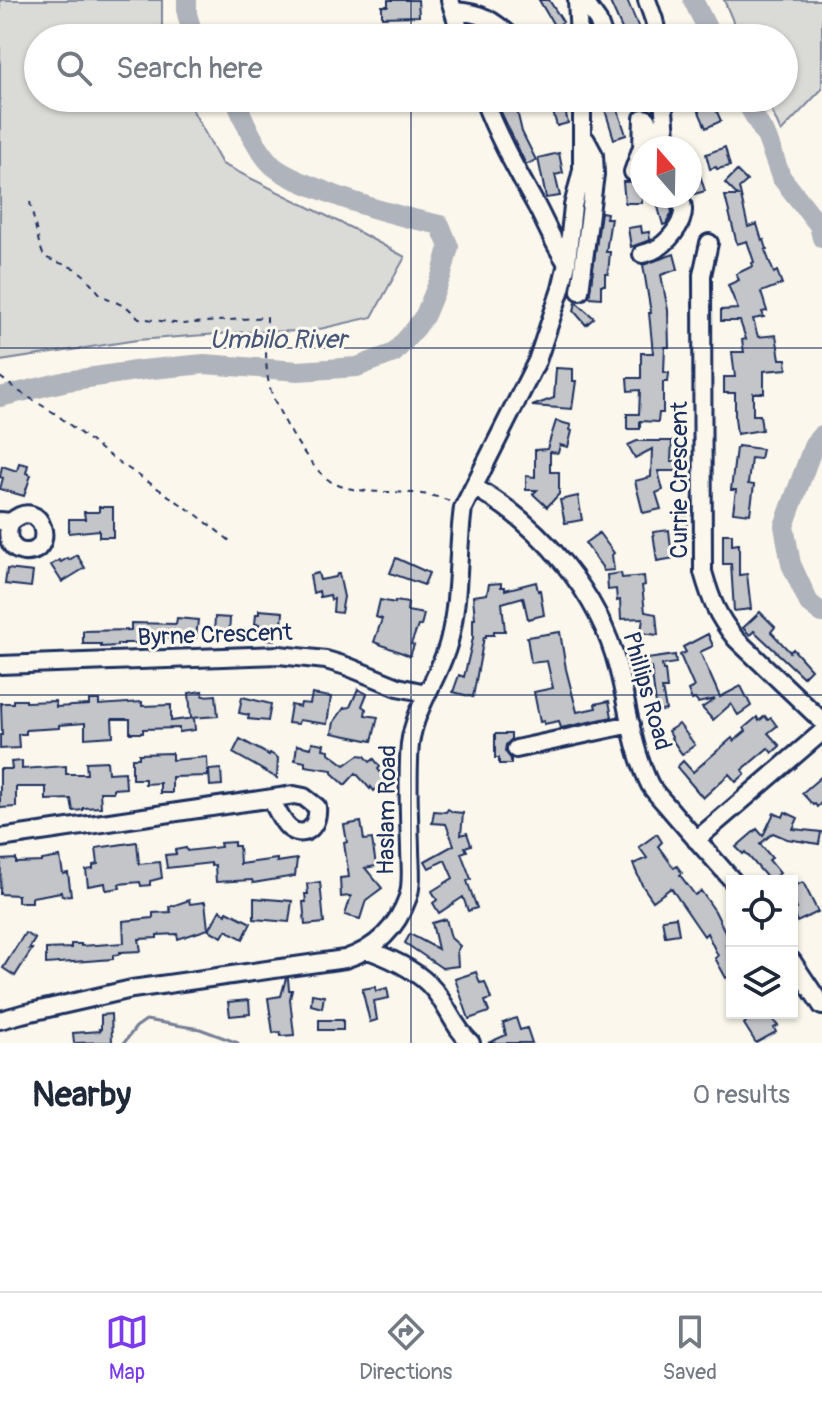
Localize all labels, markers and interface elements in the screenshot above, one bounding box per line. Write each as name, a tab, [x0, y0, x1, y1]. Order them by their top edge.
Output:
search box	[24, 24, 798, 112]
icon: search	[52, 46, 96, 90]
text: Search here	[116, 50, 263, 87]
north arrow	[630, 136, 702, 208]
water label: Umbilo River	[209, 324, 351, 356]
street label: Currie Crescent	[665, 401, 694, 559]
street label: Byrne Crescent	[137, 618, 293, 652]
street label: Phillips Road	[616, 629, 678, 753]
street label: Haslam Road	[371, 745, 403, 875]
map controls	[726, 875, 798, 1019]
button: locate	[726, 875, 798, 947]
button: layers	[726, 947, 798, 1019]
text: Nearby	[32, 1074, 131, 1117]
text: 0 results	[693, 1079, 790, 1111]
tab: Map	[105, 1310, 149, 1386]
tab: Directions	[359, 1310, 452, 1386]
tab: Saved	[662, 1310, 717, 1386]

